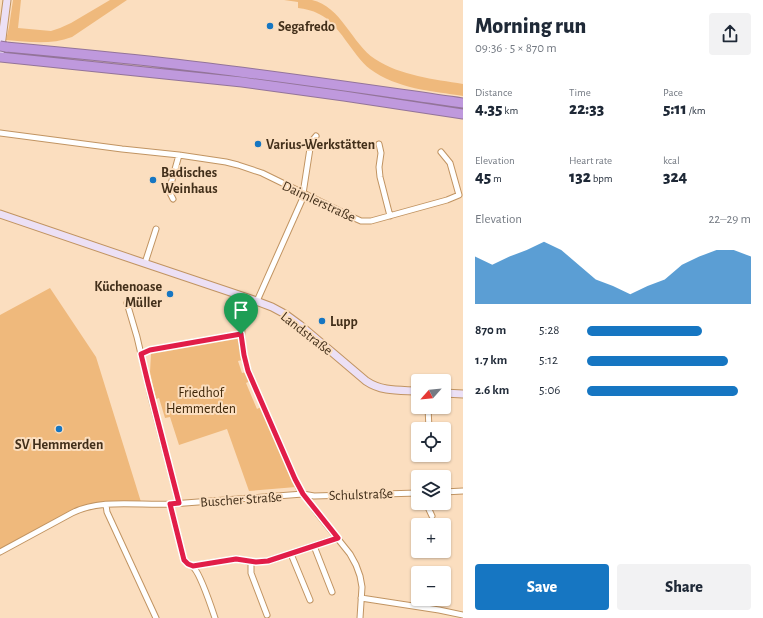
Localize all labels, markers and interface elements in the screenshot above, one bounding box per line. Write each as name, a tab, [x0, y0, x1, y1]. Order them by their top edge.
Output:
button: share	[709, 13, 751, 55]
text: Morning run	[475, 15, 586, 37]
place label: Segafredo	[278, 20, 335, 34]
marker: Segafredo	[265, 21, 275, 31]
text: 09:36 · 5 × 870 m	[475, 42, 557, 55]
text: Distance	[475, 87, 512, 98]
text: Time	[569, 87, 591, 98]
text: Pace	[663, 87, 683, 98]
text: 4.35	[475, 100, 503, 117]
text: 22:33	[569, 100, 604, 117]
text: 5:11	[663, 100, 687, 117]
text: km	[503, 105, 518, 116]
text: /km	[687, 105, 706, 116]
place label: Varius-Werkstätten	[266, 138, 375, 152]
marker: Varius-Werkstätten	[253, 139, 263, 149]
text: Elevation	[475, 155, 515, 166]
text: Heart rate	[569, 155, 612, 166]
text: kcal	[663, 155, 680, 166]
place label: Badisches Weinhaus	[161, 166, 218, 196]
text: 45	[475, 168, 491, 185]
text: 132	[569, 168, 591, 185]
text: 324	[663, 168, 687, 185]
text: m	[491, 173, 502, 184]
text: bpm	[591, 173, 613, 184]
marker: Badisches Weinhaus	[148, 175, 158, 185]
street label: Daimlerstraße	[280, 179, 357, 225]
text: Elevation	[475, 213, 522, 226]
text: 22–29 m	[708, 213, 751, 226]
place label: Küchenoase Müller	[94, 280, 162, 310]
marker: Küchenoase Müller	[165, 289, 175, 299]
pin	[224, 293, 258, 334]
icon: arrive	[230, 299, 252, 321]
street label: Landstraße	[278, 309, 335, 358]
place label: Lupp	[330, 315, 358, 329]
marker: Lupp	[317, 316, 327, 326]
text: 870 m	[475, 324, 506, 337]
text: 5:28	[539, 324, 560, 337]
text: 1.7 km	[475, 354, 507, 367]
text: 5:12	[539, 354, 558, 367]
north arrow	[411, 374, 451, 414]
map controls	[411, 374, 451, 606]
text: 2.6 km	[475, 384, 509, 397]
text: 5:06	[539, 384, 560, 397]
park label: Friedhof Hemmerden	[166, 386, 236, 416]
button: locate	[411, 422, 451, 462]
marker: SV Hemmerden	[54, 424, 64, 434]
place label: SV Hemmerden	[15, 438, 103, 452]
button: layers	[411, 470, 451, 510]
street label: Schulstraße	[329, 487, 393, 503]
street label: Buscher Straße	[200, 490, 282, 510]
button: +	[411, 518, 451, 558]
button: Save	[475, 564, 609, 610]
button: Share	[617, 564, 751, 610]
button: −	[411, 566, 451, 606]

